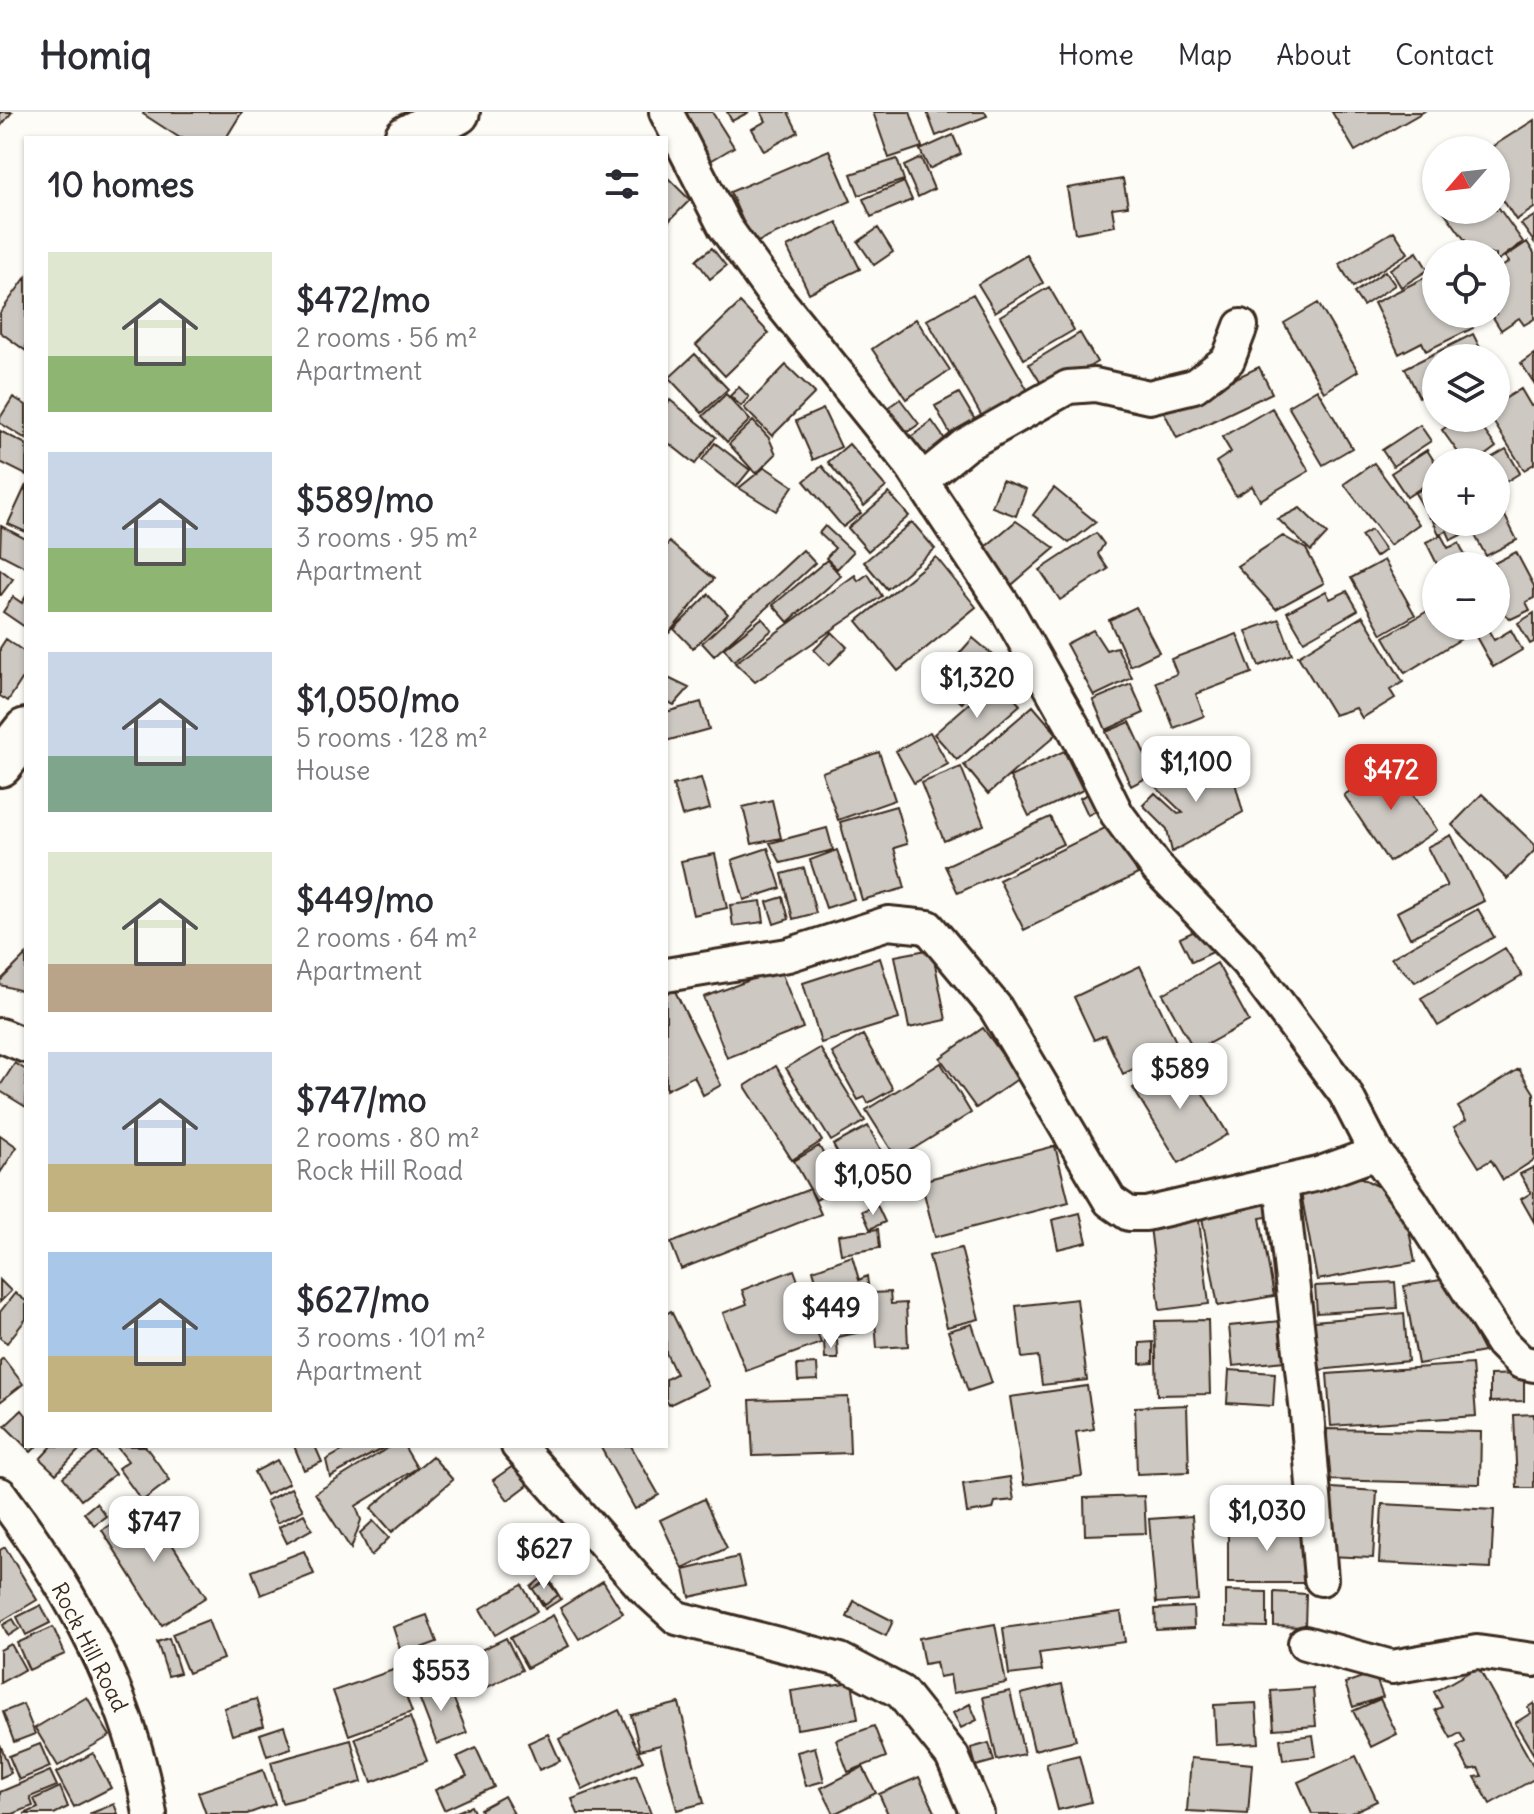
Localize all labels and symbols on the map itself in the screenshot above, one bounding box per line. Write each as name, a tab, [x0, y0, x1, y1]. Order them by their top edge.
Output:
north arrow	[1422, 136, 1510, 224]
pin: $1,320	[912, 652, 1042, 720]
pin: $1,100	[1131, 736, 1261, 804]
pin: $472	[1344, 744, 1438, 812]
pin: $589	[1133, 1043, 1227, 1111]
pin: $1,050	[808, 1149, 938, 1217]
pin: $449	[784, 1282, 878, 1350]
pin: $1,030	[1202, 1485, 1332, 1553]
pin: $747	[107, 1496, 201, 1564]
pin: $627	[497, 1523, 591, 1591]
street label: Rock Hill Road	[45, 1578, 135, 1716]
pin: $553	[394, 1645, 488, 1713]

